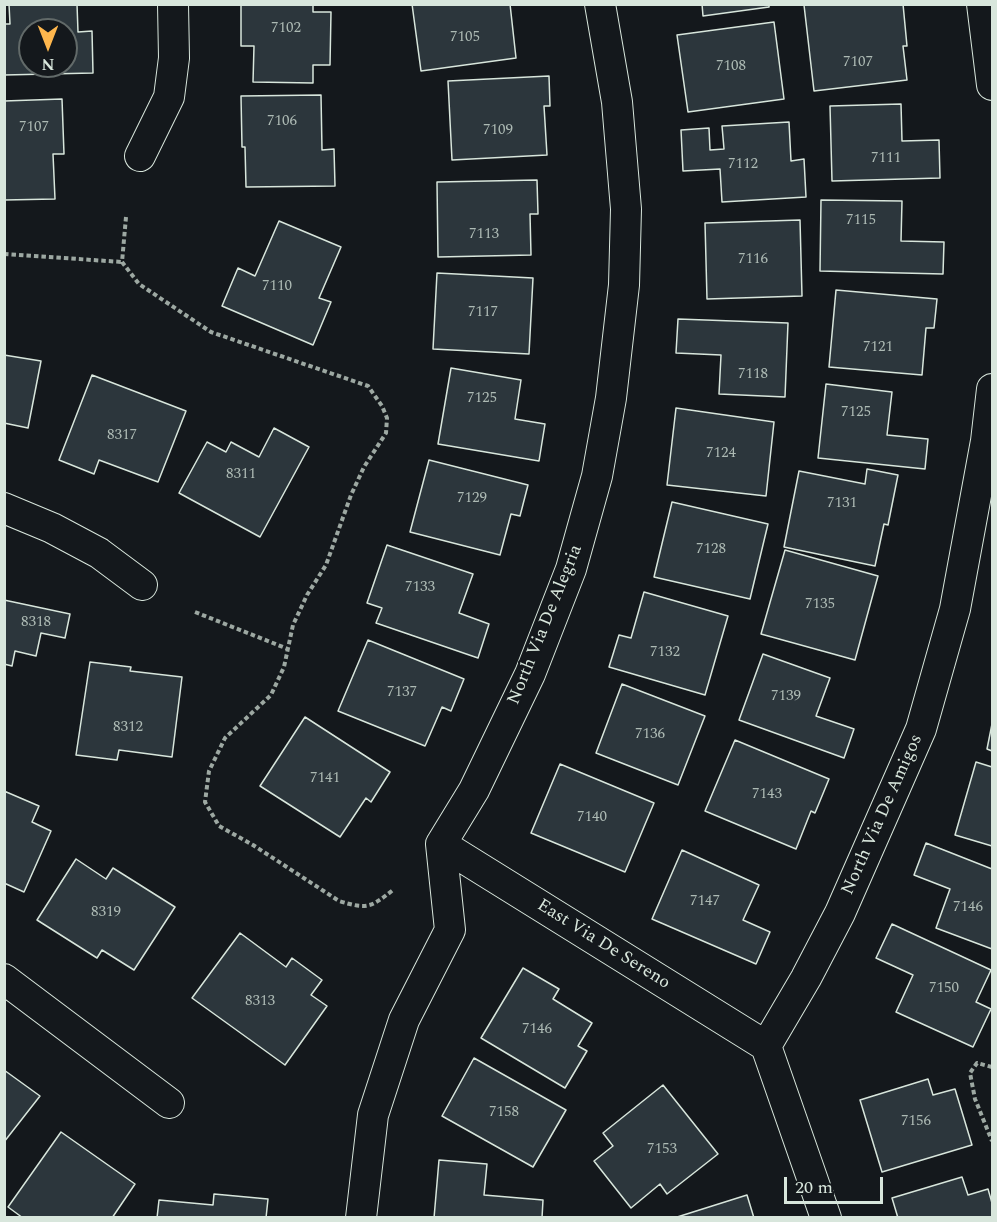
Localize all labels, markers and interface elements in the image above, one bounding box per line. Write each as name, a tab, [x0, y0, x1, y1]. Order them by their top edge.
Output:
north arrow	[18, 18, 78, 78]
house number: 7102	[271, 20, 301, 38]
house number: 7105	[450, 29, 480, 47]
text: N	[41, 52, 55, 76]
house number: 7107	[843, 54, 873, 72]
house number: 7108	[716, 58, 746, 76]
house number: 7106	[267, 113, 297, 131]
house number: 7107	[19, 119, 49, 137]
house number: 7109	[483, 122, 513, 140]
house number: 7111	[871, 150, 901, 168]
house number: 7112	[728, 156, 758, 174]
house number: 7115	[846, 212, 876, 230]
house number: 7113	[469, 226, 499, 244]
house number: 7116	[738, 251, 768, 269]
house number: 7110	[262, 278, 292, 296]
house number: 7117	[468, 304, 498, 322]
house number: 7121	[863, 339, 893, 357]
house number: 7118	[738, 366, 768, 384]
house number: 7125	[467, 390, 497, 408]
house number: 7125	[841, 404, 871, 422]
house number: 8317	[107, 427, 137, 445]
house number: 7124	[706, 445, 736, 463]
house number: 8311	[226, 466, 256, 484]
house number: 7129	[457, 490, 487, 508]
house number: 7131	[827, 495, 857, 513]
house number: 7128	[696, 541, 726, 559]
street label: North Via De Alegria	[504, 542, 588, 708]
house number: 7133	[405, 579, 435, 597]
house number: 7135	[805, 596, 835, 614]
house number: 8318	[21, 614, 51, 632]
house number: 7132	[650, 644, 680, 662]
house number: 7137	[387, 684, 417, 702]
house number: 7139	[771, 688, 801, 706]
house number: 8312	[113, 719, 143, 737]
house number: 7136	[635, 726, 665, 744]
street label: North Via De Amigos	[838, 731, 928, 899]
house number: 7141	[310, 770, 340, 788]
house number: 7143	[752, 786, 782, 804]
house number: 7140	[577, 809, 607, 827]
house number: 7147	[690, 893, 720, 911]
street label: East Via De Sereno	[532, 895, 674, 995]
house number: 7146	[953, 899, 983, 917]
house number: 8319	[91, 904, 121, 922]
house number: 7150	[929, 980, 959, 998]
house number: 8313	[245, 993, 275, 1011]
house number: 7146	[522, 1021, 552, 1039]
house number: 7158	[489, 1104, 519, 1122]
house number: 7156	[901, 1113, 931, 1131]
house number: 7153	[647, 1141, 677, 1159]
scale bar	[787, 1165, 886, 1203]
text: 20 m	[795, 1174, 833, 1201]

